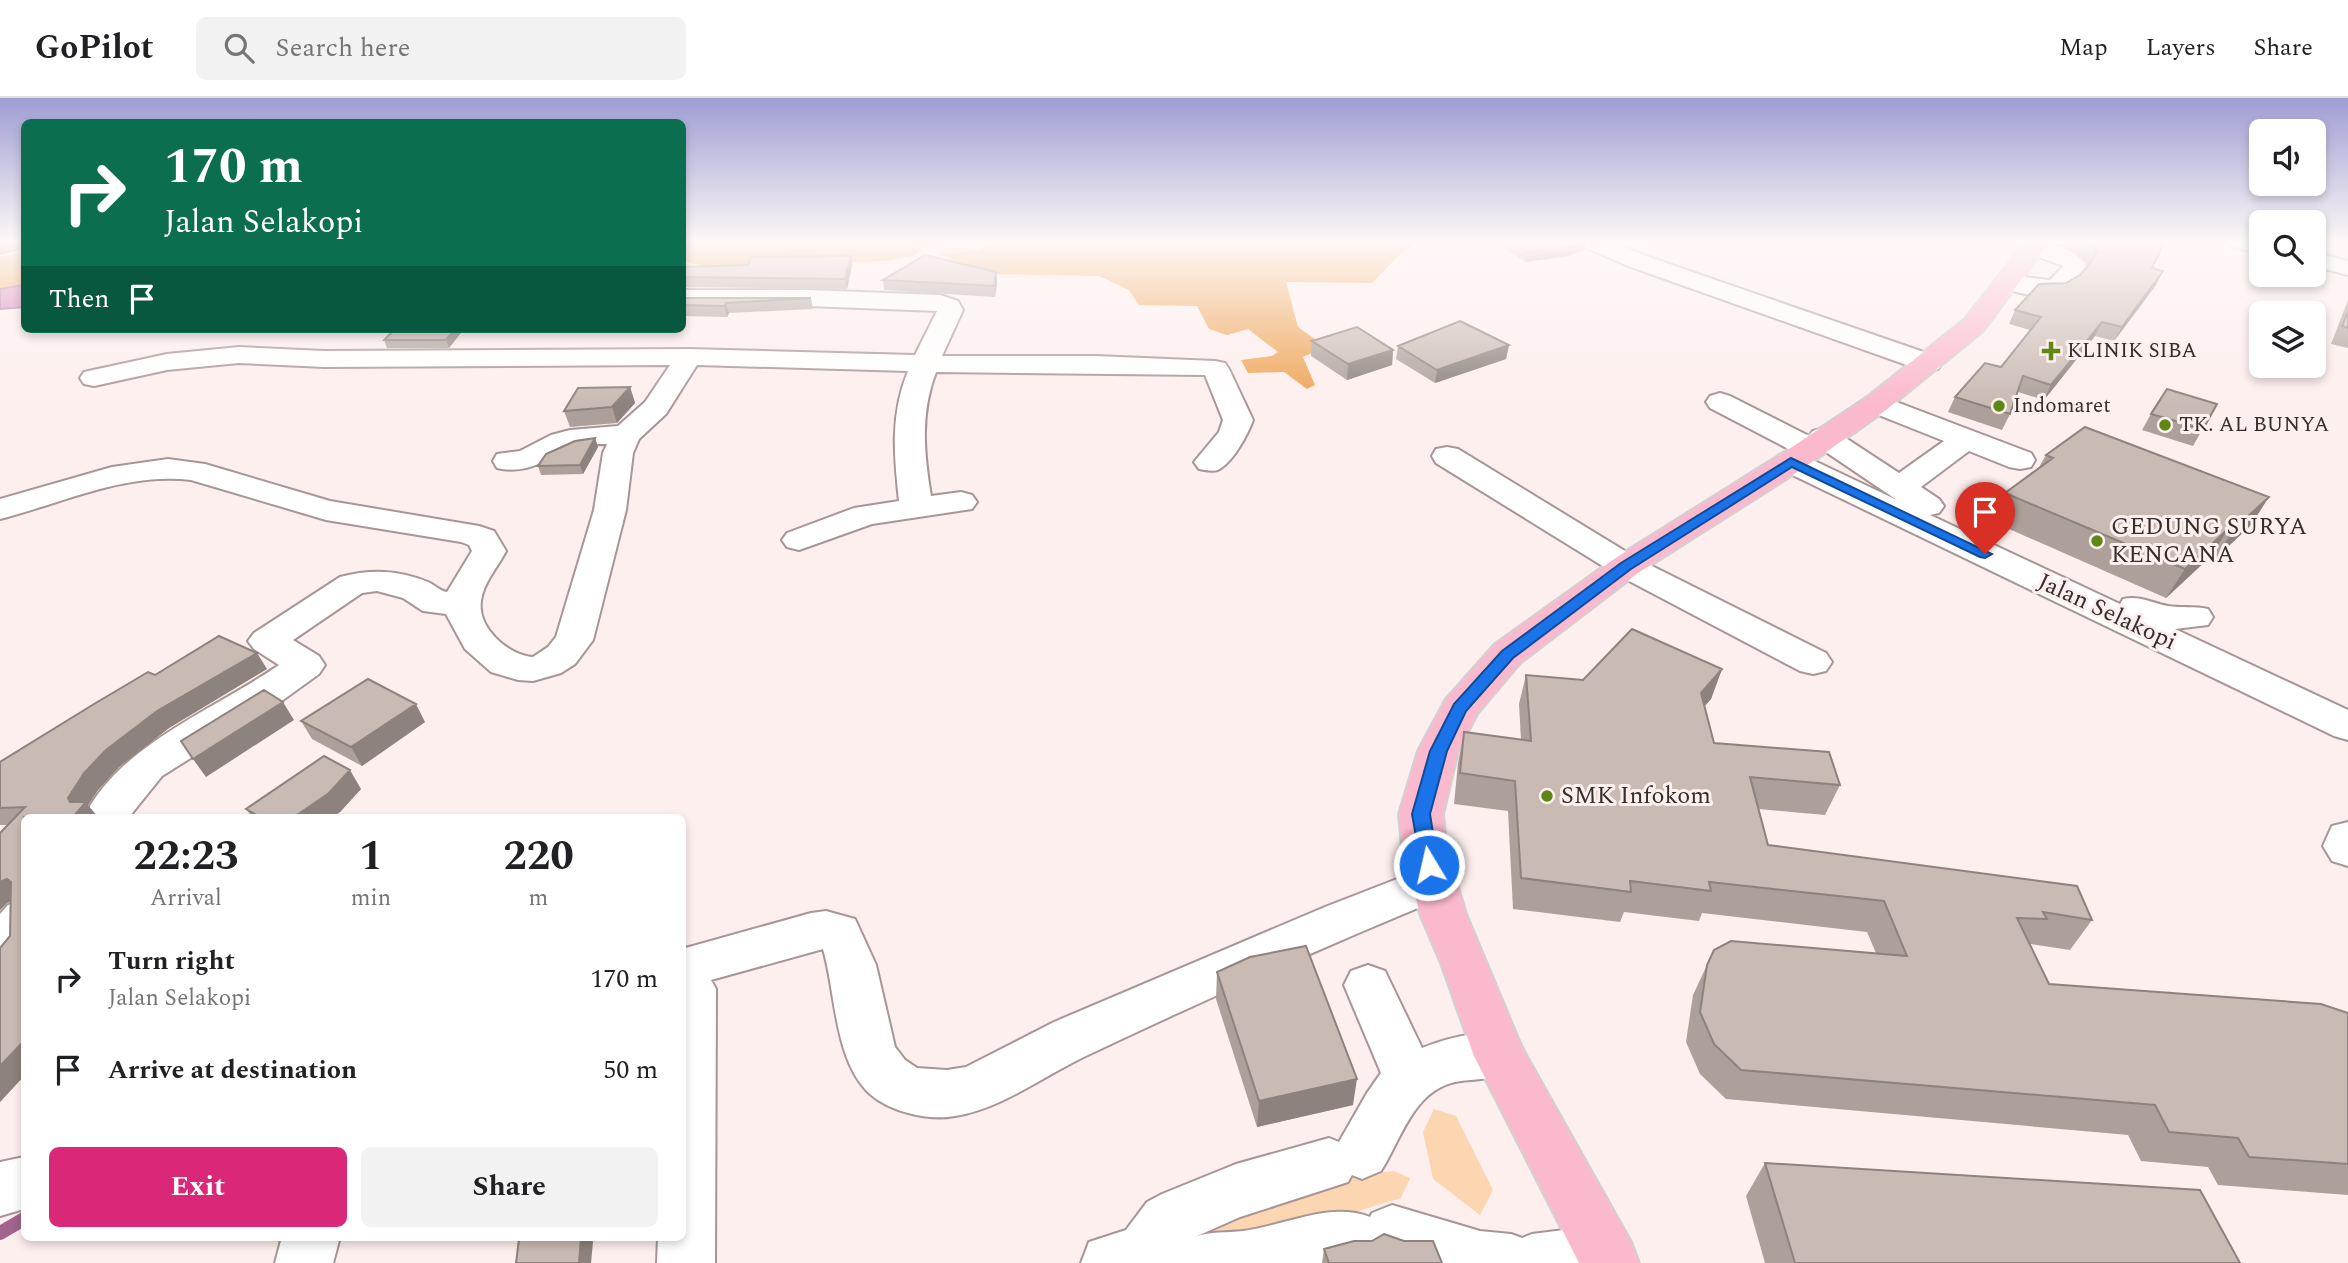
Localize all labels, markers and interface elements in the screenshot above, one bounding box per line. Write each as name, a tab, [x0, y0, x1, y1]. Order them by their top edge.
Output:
search box	[196, 17, 686, 80]
text: GoPilot	[35, 23, 154, 73]
text: Search here	[276, 28, 410, 68]
icon: search	[220, 29, 258, 67]
text: Map	[2059, 30, 2108, 66]
text: Layers	[2146, 30, 2216, 66]
text: Share	[2254, 30, 2313, 66]
map controls	[2249, 119, 2326, 378]
button: sound	[2249, 119, 2326, 196]
text: 170 m	[164, 130, 303, 205]
icon: right	[49, 147, 140, 238]
text: Jalan Selakopi	[164, 198, 363, 247]
button: search	[2249, 210, 2326, 287]
text: Then	[49, 279, 109, 319]
icon: arrive	[123, 280, 161, 318]
button: layers	[2249, 301, 2326, 378]
place label: KLINIK SIBA	[2067, 335, 2197, 367]
marker: KLINIK SIBA	[2041, 341, 2061, 361]
place label: Indomaret	[2013, 390, 2111, 422]
marker: Indomaret	[1991, 398, 2007, 414]
place label: TK. AL BUNYA	[2179, 409, 2330, 441]
marker: TK. AL BUNYA	[2157, 417, 2173, 433]
pin	[1955, 482, 2015, 554]
icon: arrive	[1966, 493, 2004, 531]
place label: GEDUNG SURYA KENCANA	[2111, 509, 2307, 573]
marker: GEDUNG SURYA KENCANA	[2089, 533, 2105, 549]
street label: Jalan Selakopi	[2032, 564, 2182, 660]
place label: SMK Infokom	[1561, 778, 1711, 814]
marker: SMK Infokom	[1539, 788, 1555, 804]
text: 22:23	[133, 825, 239, 888]
text: 1	[359, 825, 383, 888]
text: 220	[503, 825, 574, 888]
position arrow	[1392, 828, 1466, 902]
text: Arrival	[150, 881, 222, 916]
text: min	[351, 881, 391, 916]
text: m	[529, 881, 548, 916]
text: Turn right	[108, 941, 235, 981]
text: 170 m	[590, 959, 658, 999]
icon: right	[49, 960, 87, 998]
text: Jalan Selakopi	[108, 981, 251, 1016]
text: Arrive at destination	[108, 1050, 357, 1090]
text: 50 m	[603, 1050, 658, 1090]
icon: arrive	[49, 1051, 87, 1089]
button: Exit	[49, 1147, 347, 1227]
button: Share	[361, 1147, 658, 1227]

